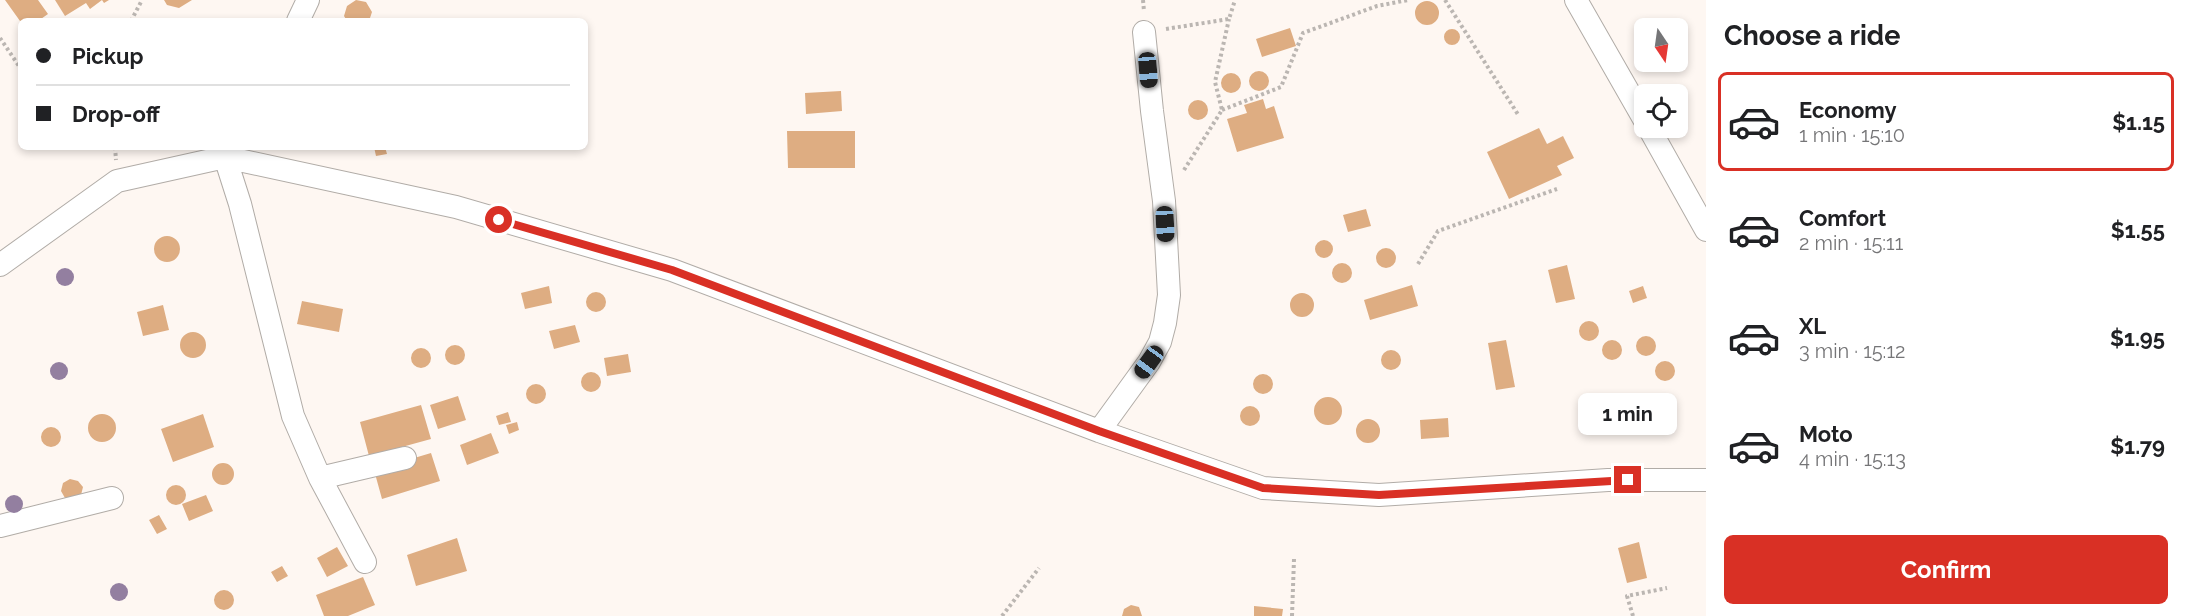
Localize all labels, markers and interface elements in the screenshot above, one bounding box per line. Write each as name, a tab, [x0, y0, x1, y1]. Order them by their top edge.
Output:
north arrow	[1634, 18, 1688, 72]
map controls	[1634, 18, 1688, 138]
text: Choose a ride	[1724, 20, 1900, 51]
text: Pickup	[72, 43, 144, 69]
car	[1137, 51, 1159, 89]
button: locate	[1634, 84, 1688, 138]
icon: car	[1727, 95, 1781, 149]
text: Economy	[1799, 97, 1897, 123]
text: Drop-off	[72, 101, 160, 127]
text: $1.15	[2112, 109, 2165, 135]
text: 1 min · 15:10	[1799, 123, 1905, 147]
icon: car	[1727, 203, 1781, 257]
text: Comfort	[1799, 205, 1886, 231]
route start	[485, 206, 512, 233]
car	[1155, 206, 1175, 242]
text: $1.55	[2111, 217, 2165, 243]
text: 2 min · 15:11	[1799, 231, 1903, 255]
icon: car	[1727, 311, 1781, 365]
text: XL	[1799, 313, 1826, 339]
text: $1.95	[2110, 325, 2165, 351]
text: 3 min · 15:12	[1799, 339, 1905, 363]
car	[1131, 342, 1167, 382]
callout: 1 min	[1578, 393, 1678, 435]
text: 1 min	[1602, 402, 1653, 426]
icon: car	[1727, 419, 1781, 473]
text: Moto	[1799, 421, 1853, 447]
text: $1.79	[2110, 433, 2165, 459]
text: 4 min · 15:13	[1799, 447, 1906, 471]
route end	[1614, 466, 1641, 493]
button: Confirm	[1724, 535, 2168, 604]

